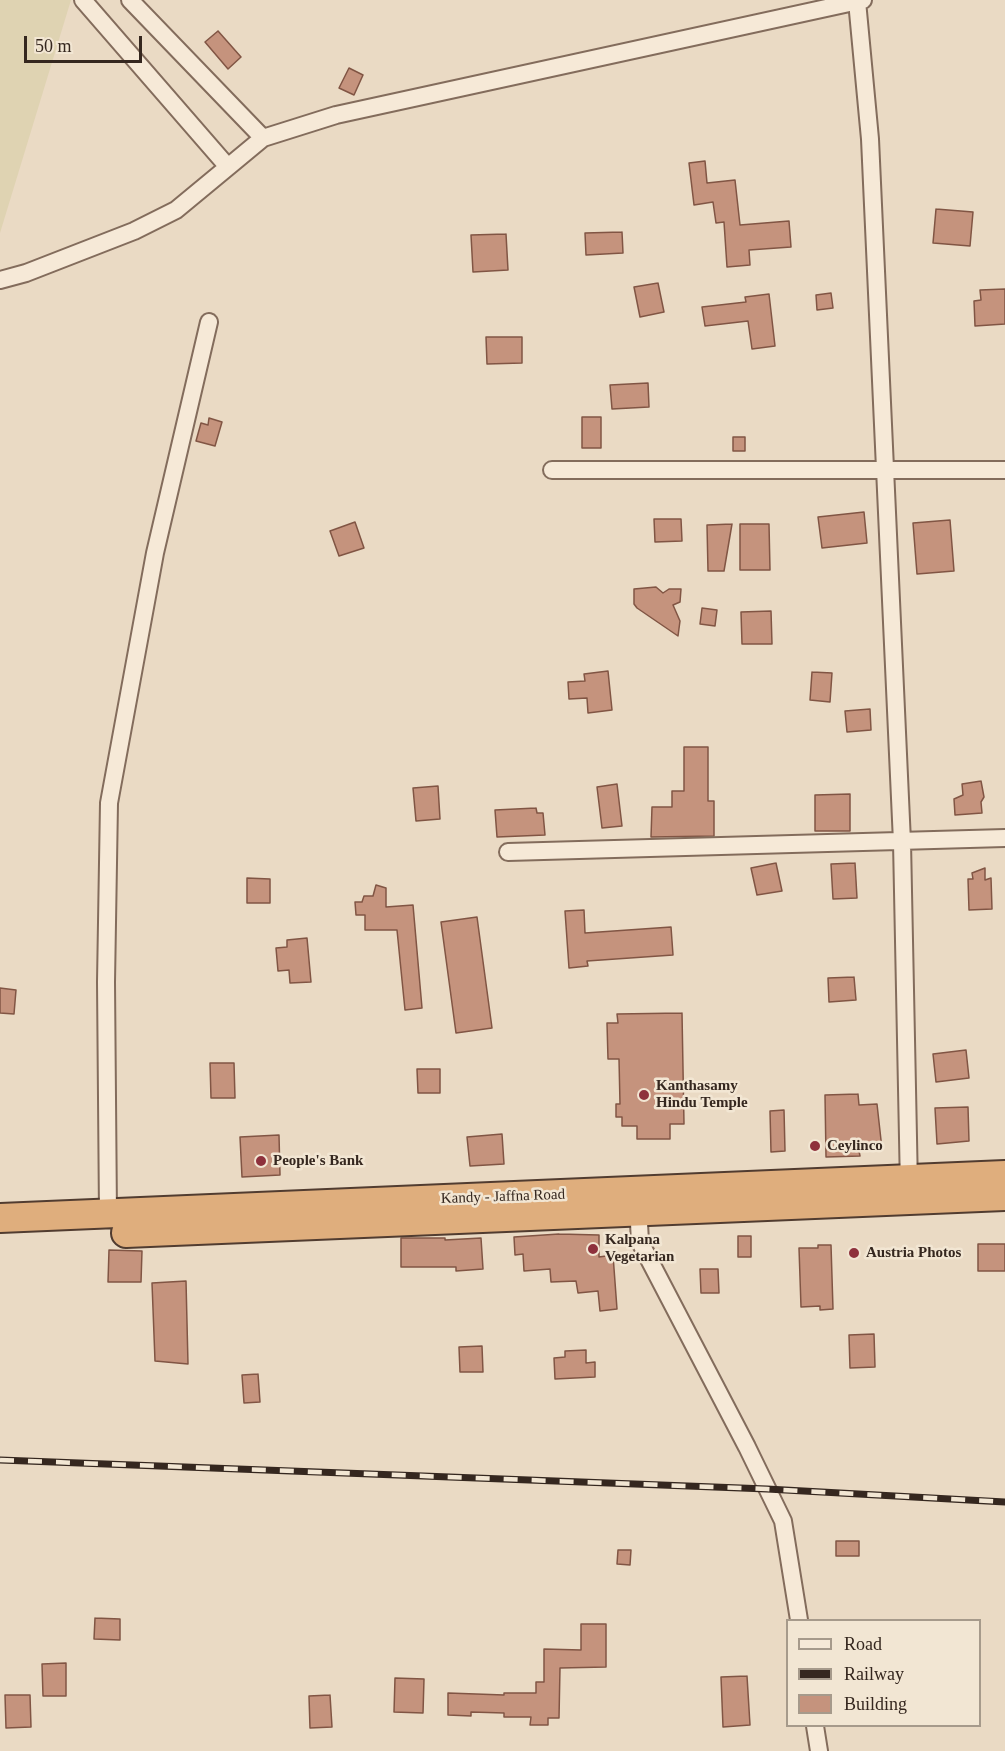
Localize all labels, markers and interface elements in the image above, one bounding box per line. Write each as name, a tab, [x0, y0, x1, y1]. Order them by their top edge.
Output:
scale bar	[27, 24, 146, 62]
text: 50 m	[35, 36, 72, 56]
place label: Kanthasamy Hindu Temple	[656, 1077, 748, 1112]
marker: Kanthasamy Hindu Temple	[637, 1088, 651, 1102]
place label: Ceylinco	[827, 1137, 883, 1155]
marker: Ceylinco	[808, 1139, 822, 1153]
place label: People's Bank	[273, 1152, 363, 1170]
marker: People's Bank	[254, 1154, 268, 1168]
street label: Kandy - Jaffna Road	[441, 1186, 565, 1208]
place label: Kalpana Vegetarian	[605, 1231, 674, 1266]
marker: Kalpana Vegetarian	[586, 1242, 600, 1256]
place label: Austria Photos	[866, 1244, 961, 1262]
marker: Austria Photos	[847, 1246, 861, 1260]
legend	[786, 1619, 981, 1727]
text: Road	[844, 1634, 882, 1654]
text: Railway	[844, 1664, 904, 1684]
text: Building	[844, 1694, 907, 1714]

